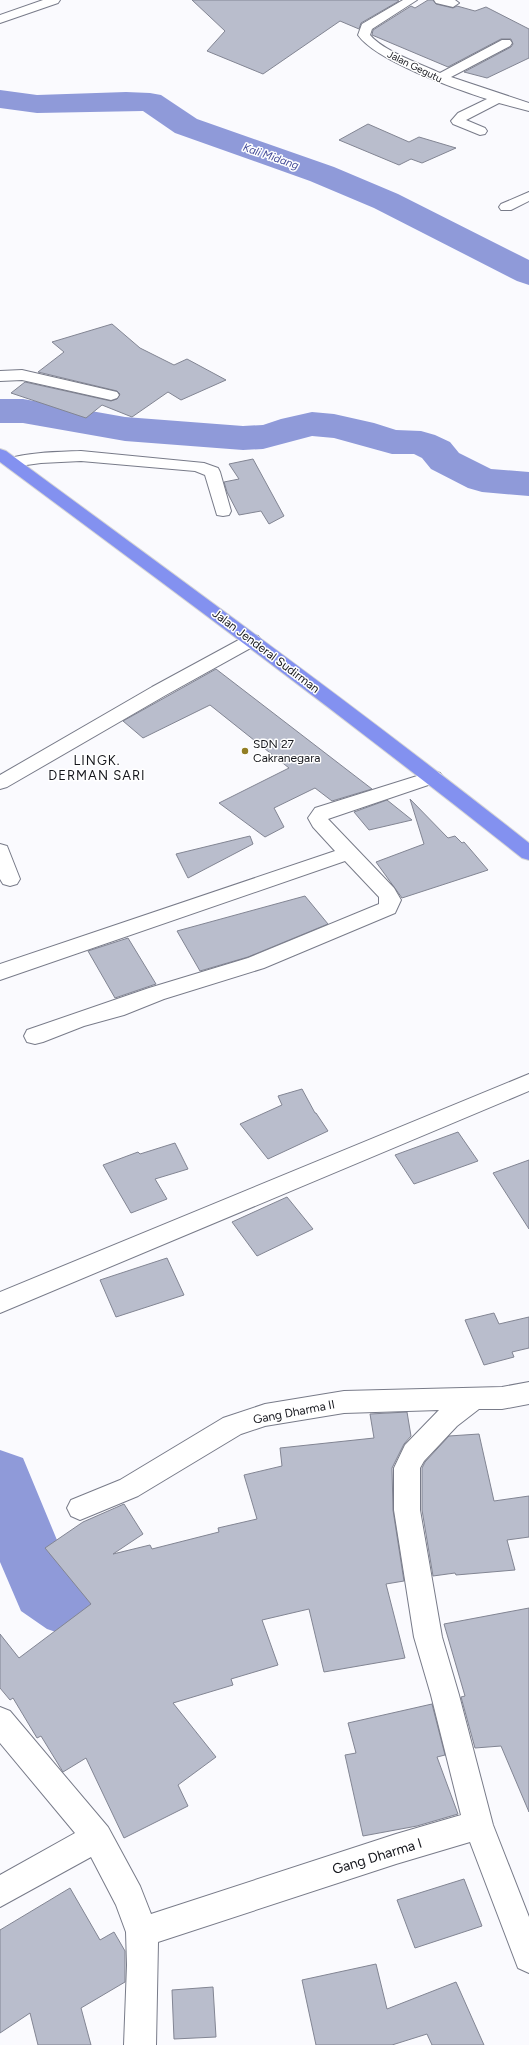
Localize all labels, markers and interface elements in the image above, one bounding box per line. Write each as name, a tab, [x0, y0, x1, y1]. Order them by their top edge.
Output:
street label: Jalan Gegutu	[385, 48, 444, 85]
water label: Kali Midang	[241, 141, 301, 172]
street label: Jalan Jenderal Sudirman	[210, 606, 323, 696]
place label: SDN 27 Cakranegara	[253, 737, 320, 765]
marker: SDN 27 Cakranegara	[240, 746, 250, 756]
district label: LINGK. DERMAN SARI	[48, 753, 146, 783]
street label: Gang Dharma II	[252, 1397, 336, 1427]
street label: Gang Dharma I	[330, 1835, 424, 1878]

